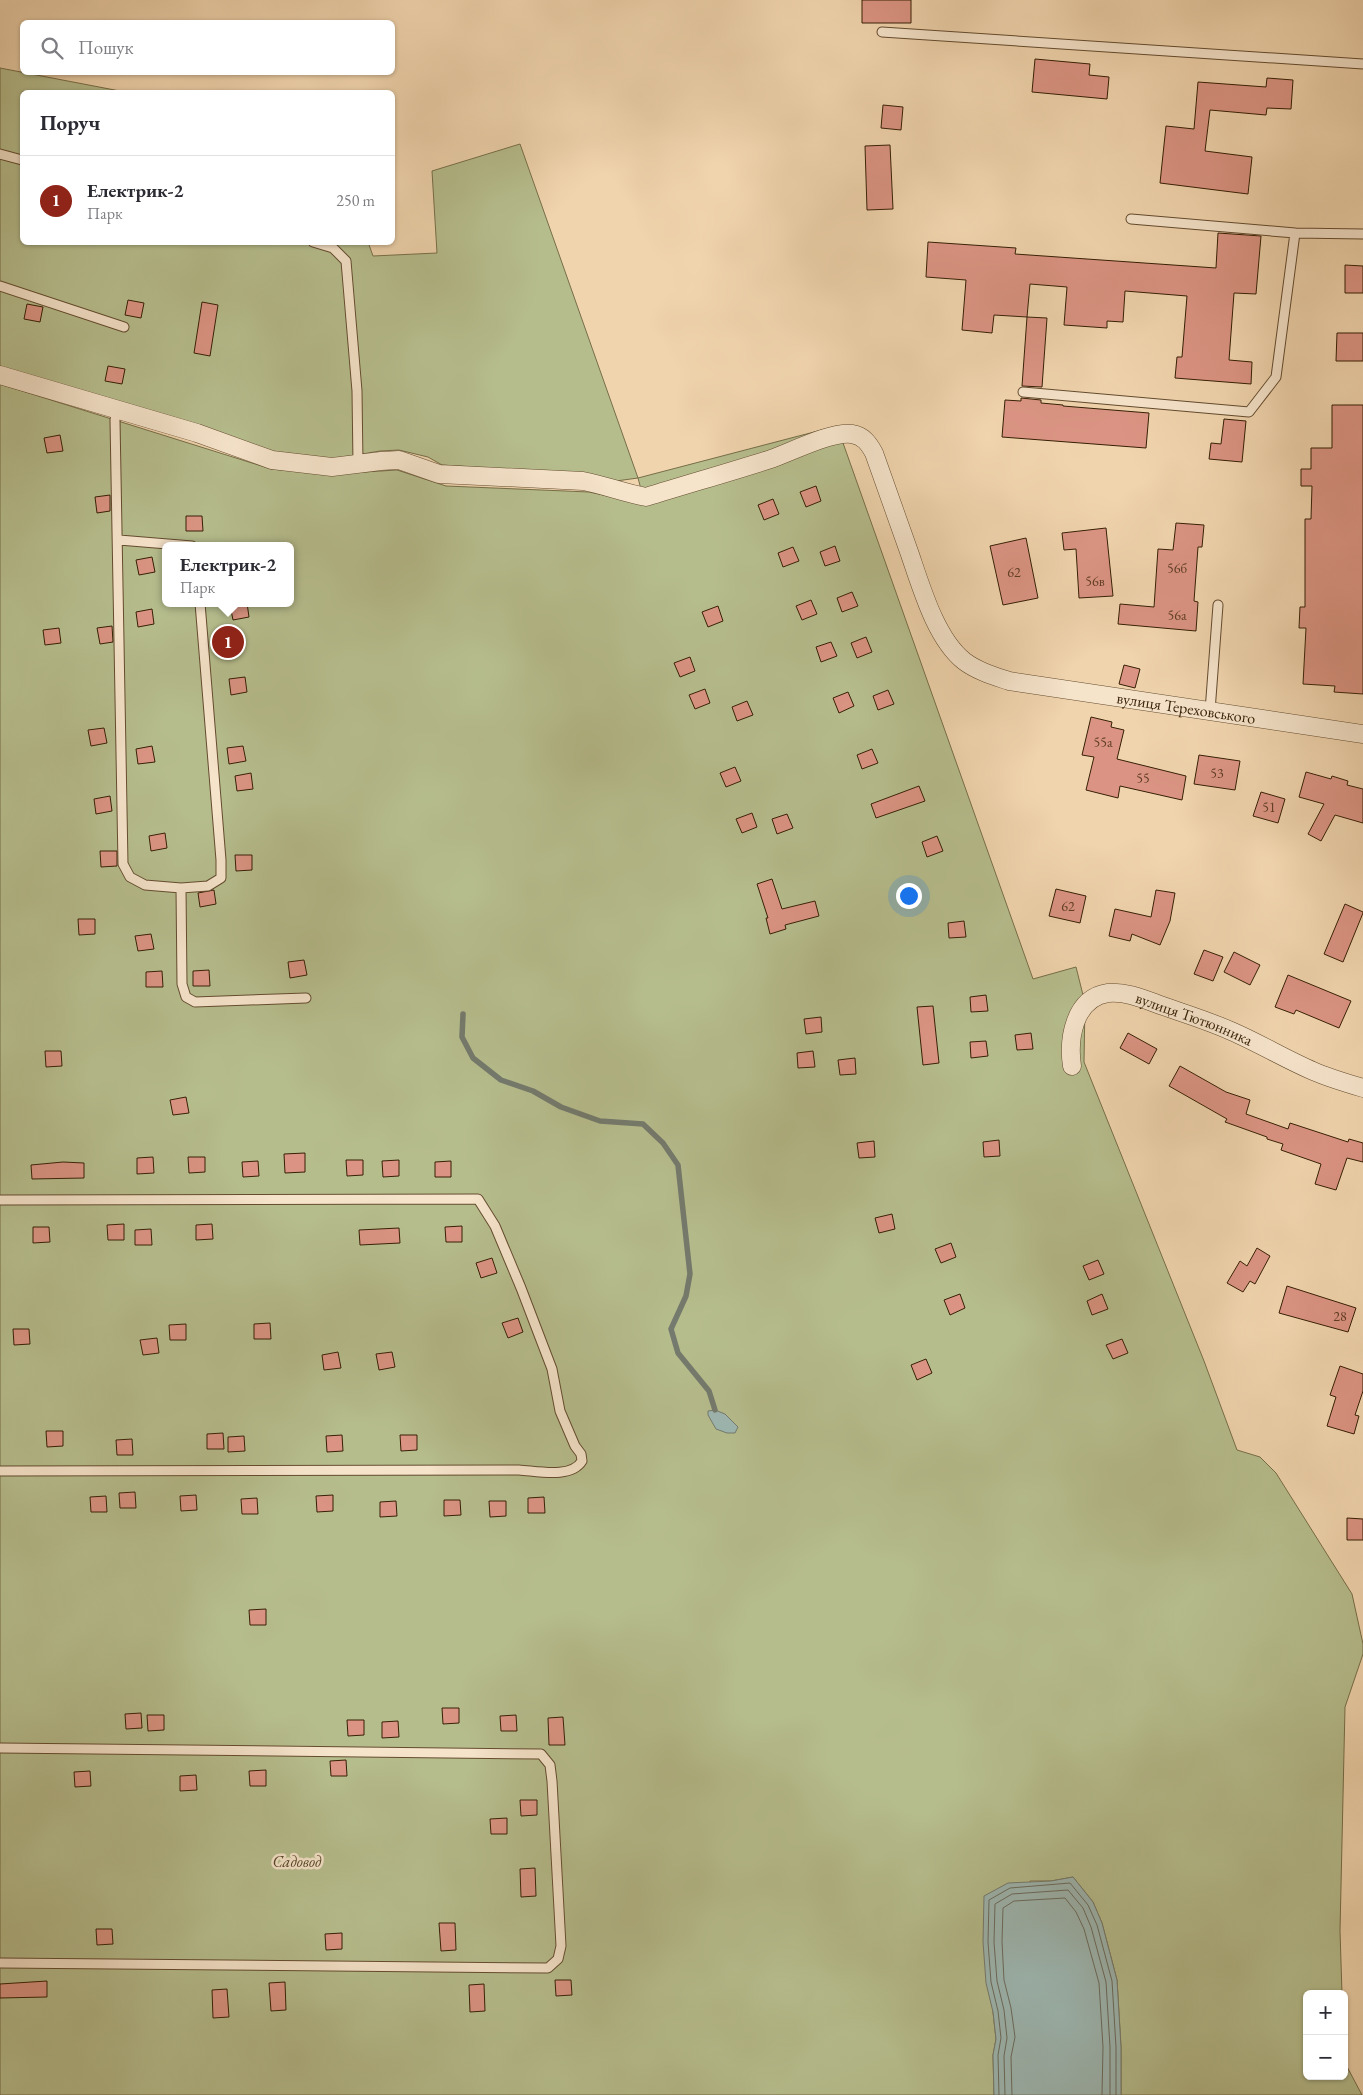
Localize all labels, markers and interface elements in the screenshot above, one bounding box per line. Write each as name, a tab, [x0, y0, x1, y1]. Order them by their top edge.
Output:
search box	[20, 20, 395, 75]
icon: search	[38, 34, 66, 62]
text: Пошук	[78, 35, 134, 60]
text: Поруч	[40, 109, 100, 136]
text: Електрик-2	[87, 178, 184, 203]
text: 1	[52, 190, 60, 211]
text: 250 m	[336, 190, 375, 211]
text: Парк	[87, 203, 123, 224]
popup	[162, 542, 294, 607]
text: Електрик-2	[180, 552, 276, 577]
house number: 56б	[1167, 559, 1187, 577]
house number: 62	[1007, 563, 1021, 581]
house number: 56в	[1085, 572, 1105, 590]
text: Парк	[180, 577, 215, 598]
house number: 56а	[1167, 606, 1187, 624]
pin: 1	[212, 623, 244, 661]
street label: вулиця Тереховського	[1115, 687, 1257, 728]
house number: 55а	[1093, 733, 1113, 751]
house number: 53	[1210, 764, 1224, 782]
house number: 55	[1136, 769, 1150, 787]
house number: 51	[1262, 798, 1276, 816]
your location	[896, 883, 922, 909]
house number: 62	[1061, 897, 1075, 915]
street label: вулиця Тютюнника	[1133, 987, 1257, 1050]
house number: 28	[1333, 1307, 1347, 1325]
park label: Садовод	[272, 1851, 322, 1872]
map controls	[1303, 1990, 1348, 2080]
button: +	[1303, 1990, 1348, 2035]
button: −	[1303, 2035, 1348, 2080]

